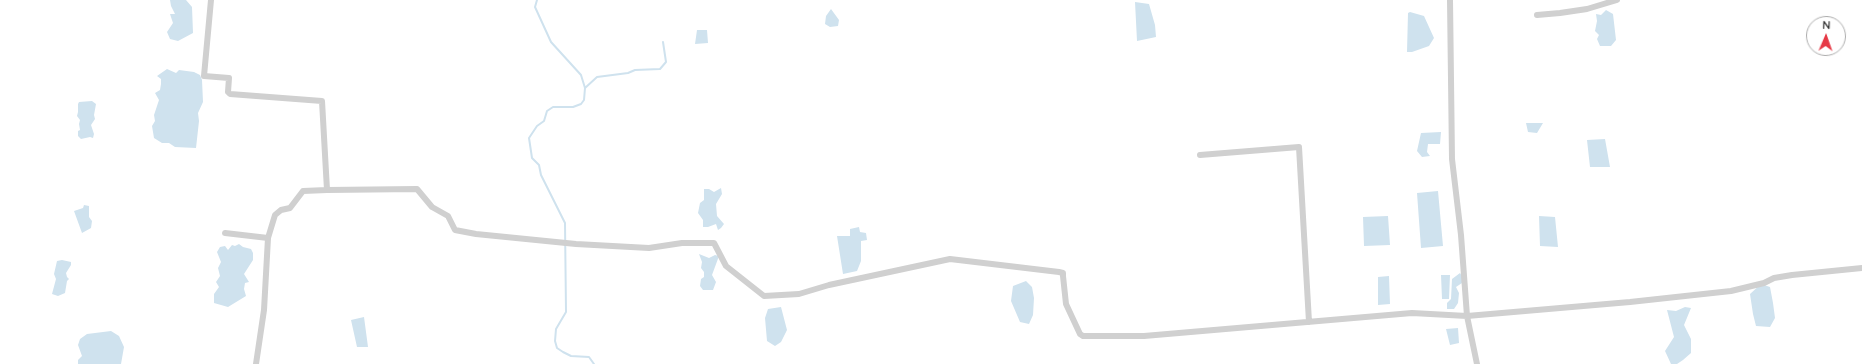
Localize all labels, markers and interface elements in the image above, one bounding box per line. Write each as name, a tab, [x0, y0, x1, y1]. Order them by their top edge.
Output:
north arrow	[1806, 16, 1846, 56]
text: N	[1822, 18, 1831, 32]

